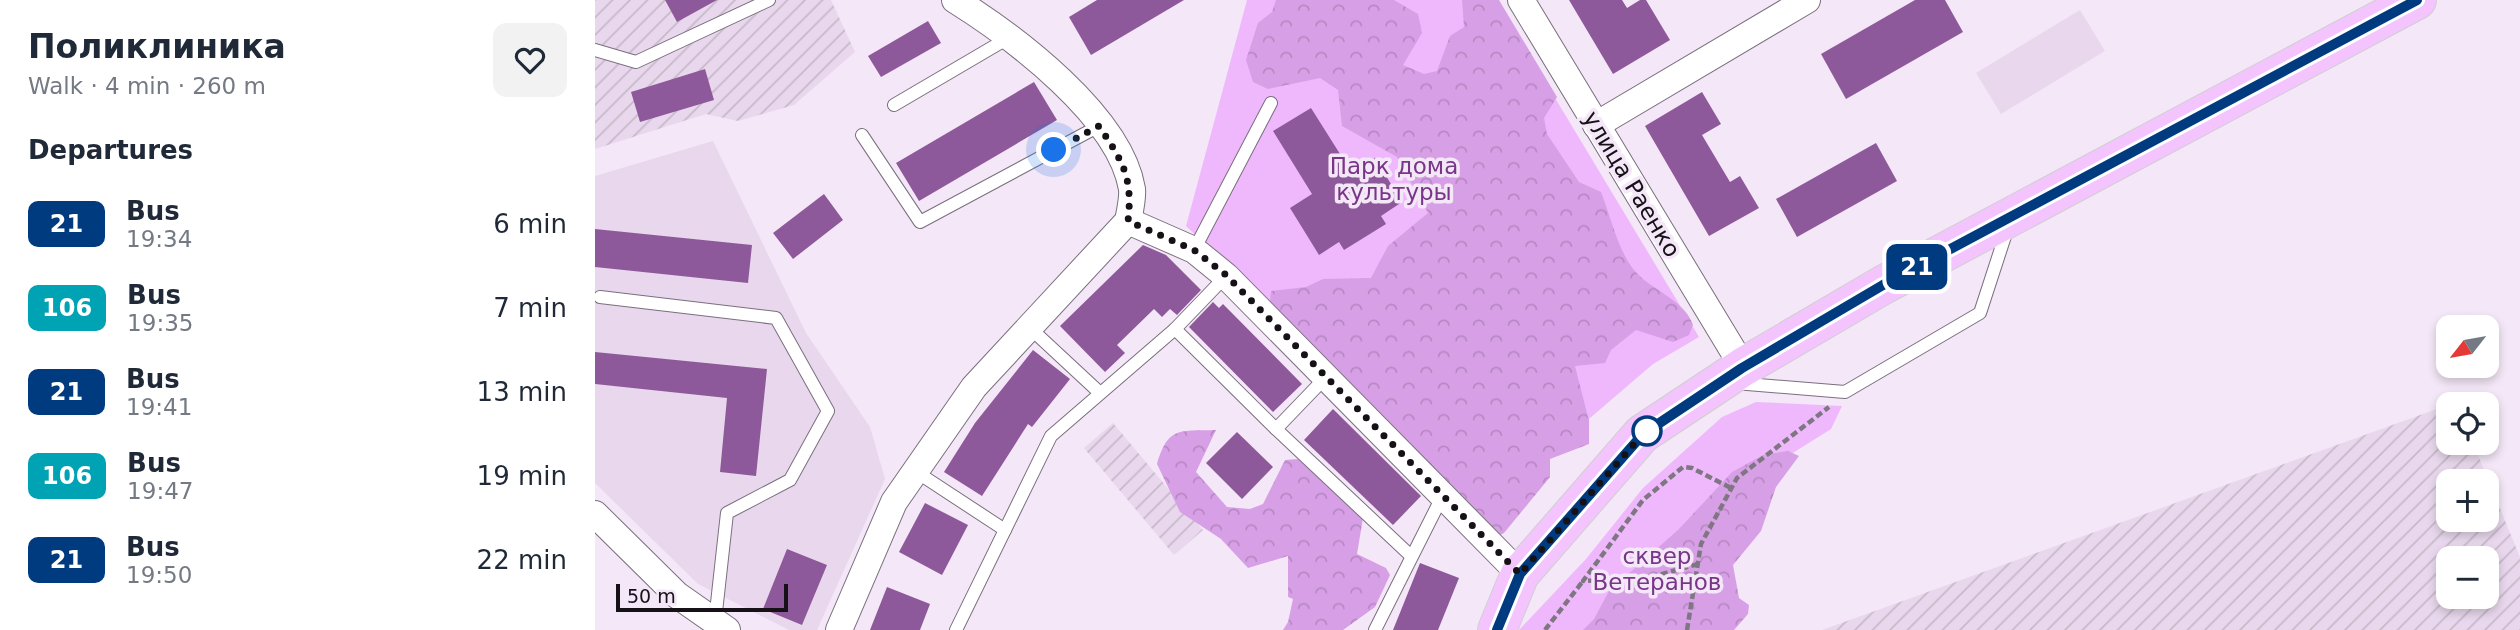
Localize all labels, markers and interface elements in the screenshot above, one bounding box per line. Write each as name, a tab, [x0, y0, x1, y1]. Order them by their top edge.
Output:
button: heart	[493, 23, 567, 97]
text: Поликлиника	[28, 27, 286, 66]
text: Walk · 4 min · 260 m	[28, 73, 266, 99]
street label: улица Раенко	[1578, 106, 1686, 262]
your location	[1036, 132, 1071, 167]
text: Departures	[28, 135, 193, 165]
park label: Парк дома культуры	[1330, 153, 1458, 205]
text: Bus	[126, 196, 180, 226]
text: 6 min	[493, 209, 567, 239]
text: 21	[50, 210, 83, 238]
text: 19:34	[126, 226, 192, 252]
line badge: 21	[1885, 244, 1949, 290]
text: 21	[1900, 253, 1934, 281]
text: Bus	[127, 280, 181, 310]
text: 7 min	[493, 293, 567, 323]
text: 106	[42, 294, 92, 322]
text: 19:35	[127, 310, 193, 336]
north arrow	[2436, 315, 2499, 378]
map controls	[2436, 315, 2499, 609]
text: Bus	[126, 364, 180, 394]
text: 13 min	[477, 377, 567, 407]
text: 21	[50, 378, 83, 406]
button: locate	[2436, 392, 2499, 455]
text: 19:41	[126, 394, 192, 420]
unlabelled marker	[1632, 416, 1662, 446]
text: Bus	[127, 448, 181, 478]
text: 19 min	[477, 461, 567, 491]
text: 106	[42, 462, 92, 490]
button: +	[2436, 469, 2499, 532]
text: 19:47	[127, 478, 193, 504]
text: Bus	[126, 532, 180, 562]
park label: сквер Ветеранов	[1593, 543, 1721, 595]
text: 22 min	[477, 545, 567, 575]
text: 21	[50, 546, 83, 574]
button: −	[2436, 546, 2499, 609]
text: 19:50	[126, 562, 192, 588]
scale bar	[616, 581, 787, 613]
text: 50 m	[627, 585, 676, 607]

